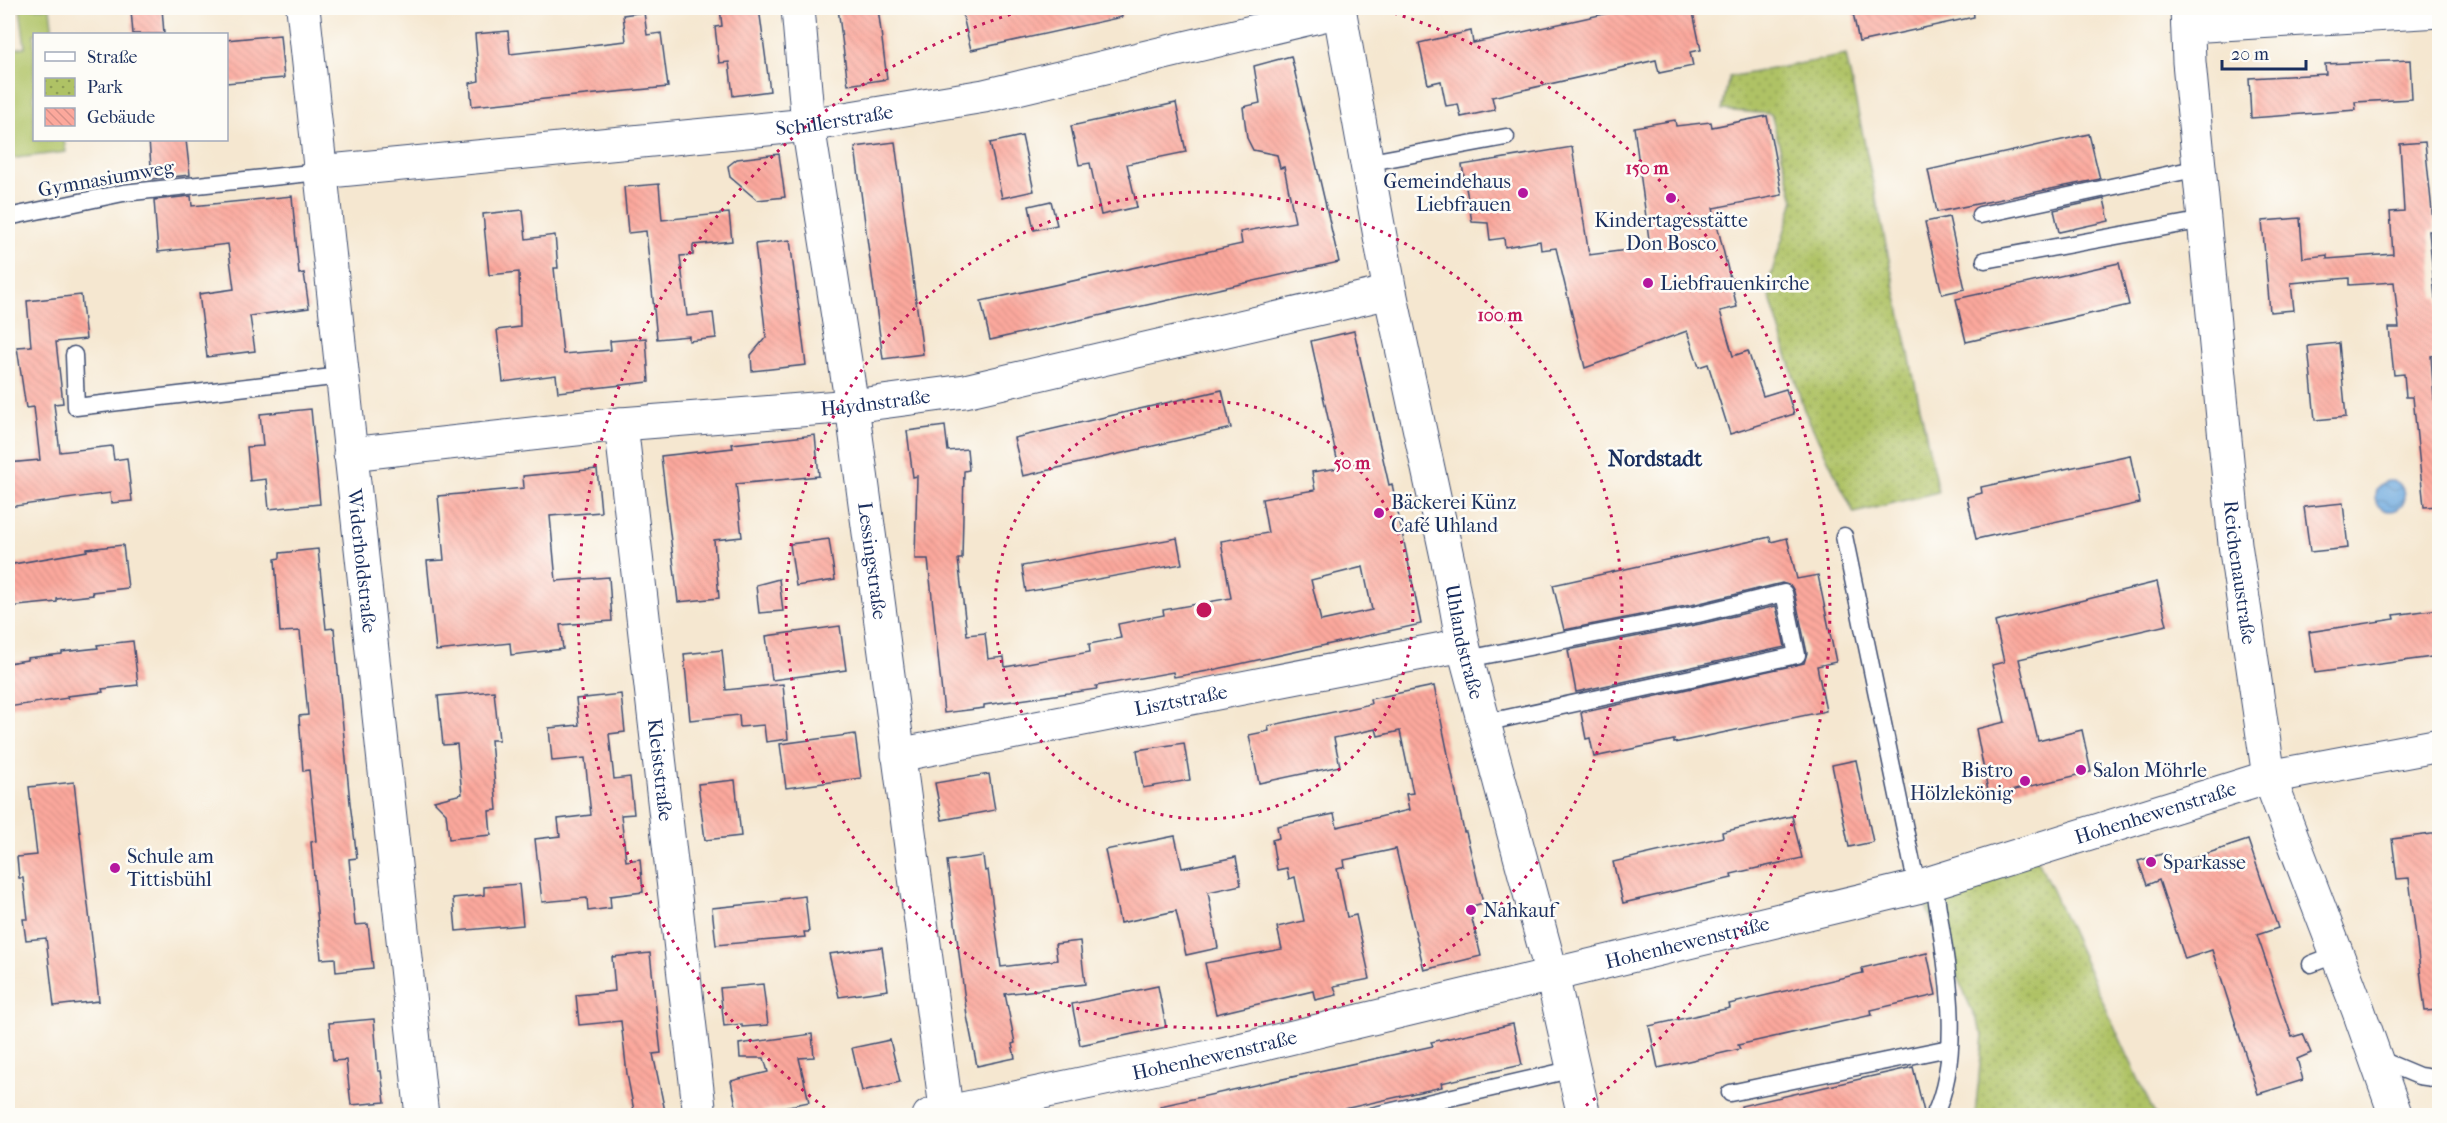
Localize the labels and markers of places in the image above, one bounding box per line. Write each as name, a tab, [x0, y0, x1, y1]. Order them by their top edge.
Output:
place label: Gemeindehaus Liebfrauen	[1383, 170, 1511, 216]
marker: Gemeindehaus Liebfrauen	[1516, 186, 1530, 200]
marker: Kindertagesstätte Don Bosco	[1664, 191, 1678, 205]
place label: Kindertagesstätte Don Bosco	[1594, 209, 1748, 255]
place label: Liebfrauenkirche	[1660, 272, 1810, 295]
marker: Liebfrauenkirche	[1641, 276, 1655, 290]
place label: Bäckerei Künz Café Uhland	[1391, 491, 1516, 537]
marker: Bäckerei Künz Café Uhland	[1372, 506, 1386, 520]
centre of rings	[1194, 600, 1214, 620]
place label: Bistro Hölzlekönig	[1910, 759, 2013, 805]
place label: Salon Möhrle	[2093, 759, 2207, 782]
marker: Salon Möhrle	[2074, 763, 2088, 777]
marker: Bistro Hölzlekönig	[2018, 774, 2032, 788]
place label: Schule am Tittisbühl	[127, 845, 214, 891]
place label: Sparkasse	[2163, 851, 2246, 874]
marker: Sparkasse	[2144, 855, 2158, 869]
marker: Schule am Tittisbühl	[108, 861, 122, 875]
place label: Nahkauf	[1483, 899, 1560, 922]
marker: Nahkauf	[1464, 903, 1478, 917]

